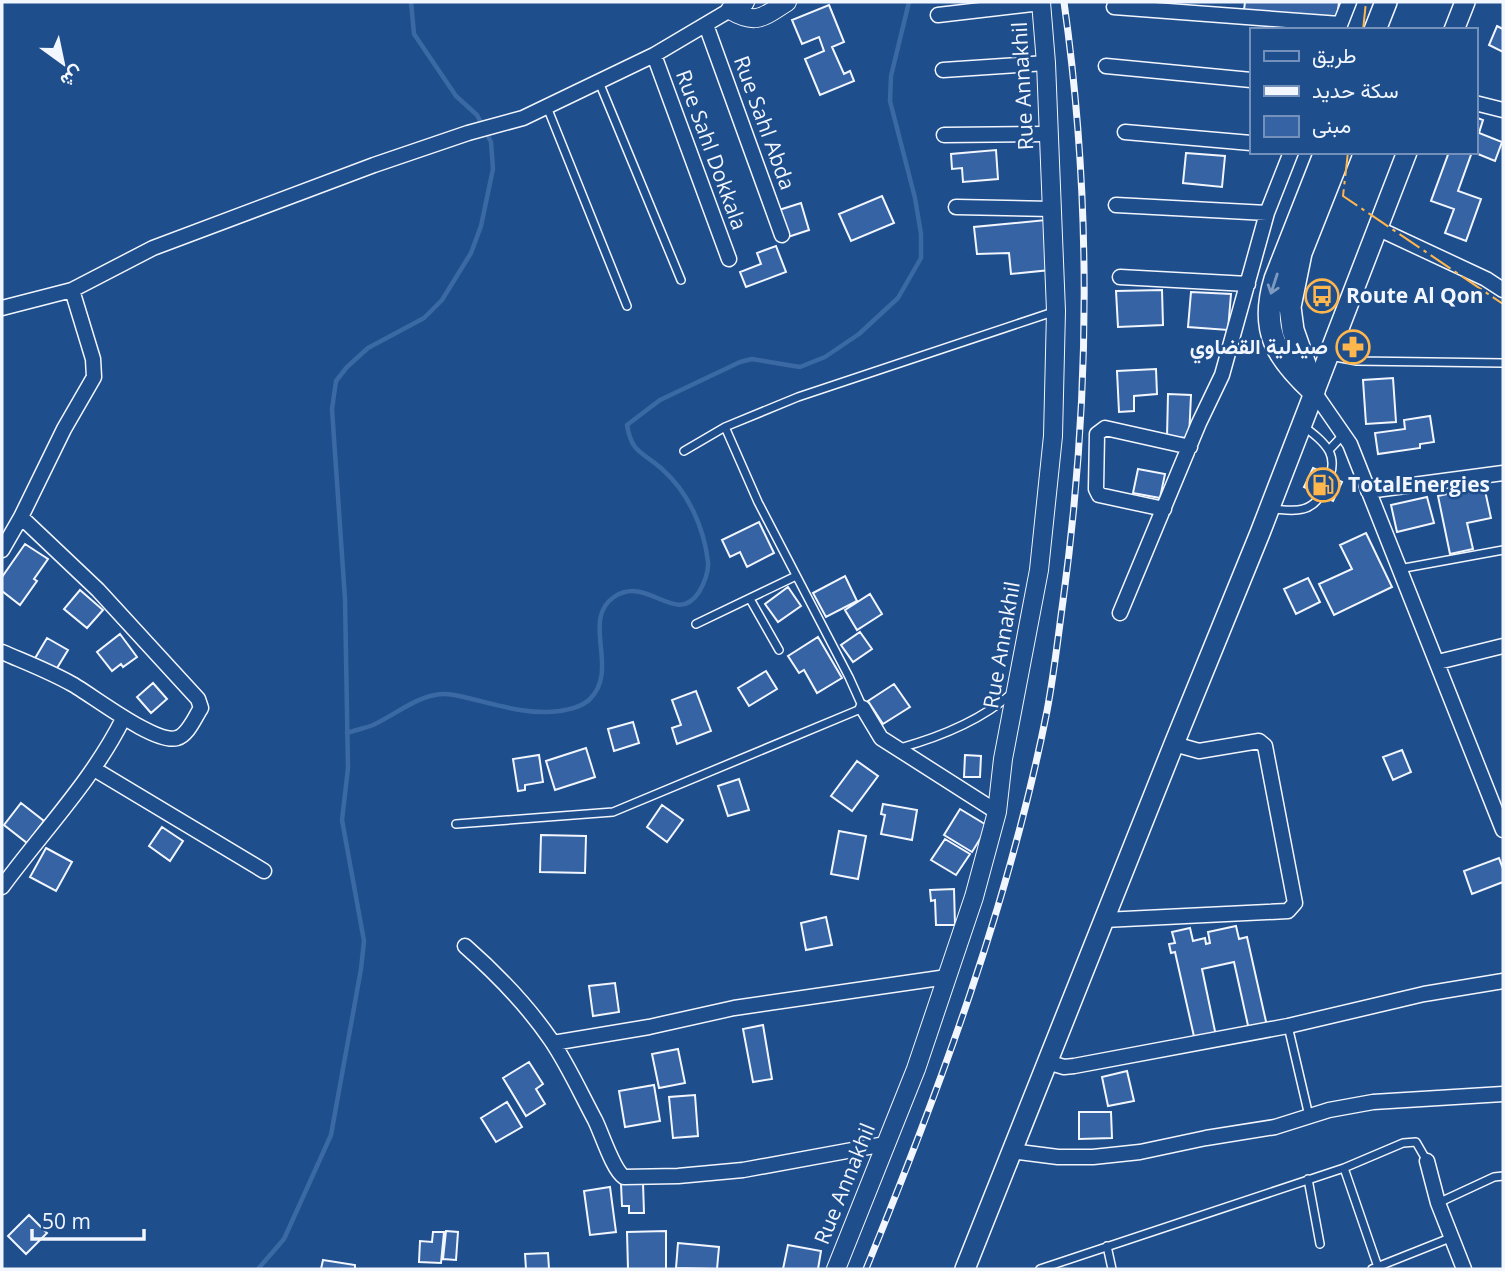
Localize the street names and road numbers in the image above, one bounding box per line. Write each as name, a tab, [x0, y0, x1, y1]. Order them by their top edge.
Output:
street label: Rue Annakhil	[1005, 21, 1039, 151]
street label: Rue Sahl Abda	[728, 52, 802, 193]
street label: Rue Sahl Dokkala	[670, 66, 754, 234]
street label: Rue Annakhil	[976, 579, 1026, 710]
street label: Rue Annakhil	[807, 1119, 881, 1248]

